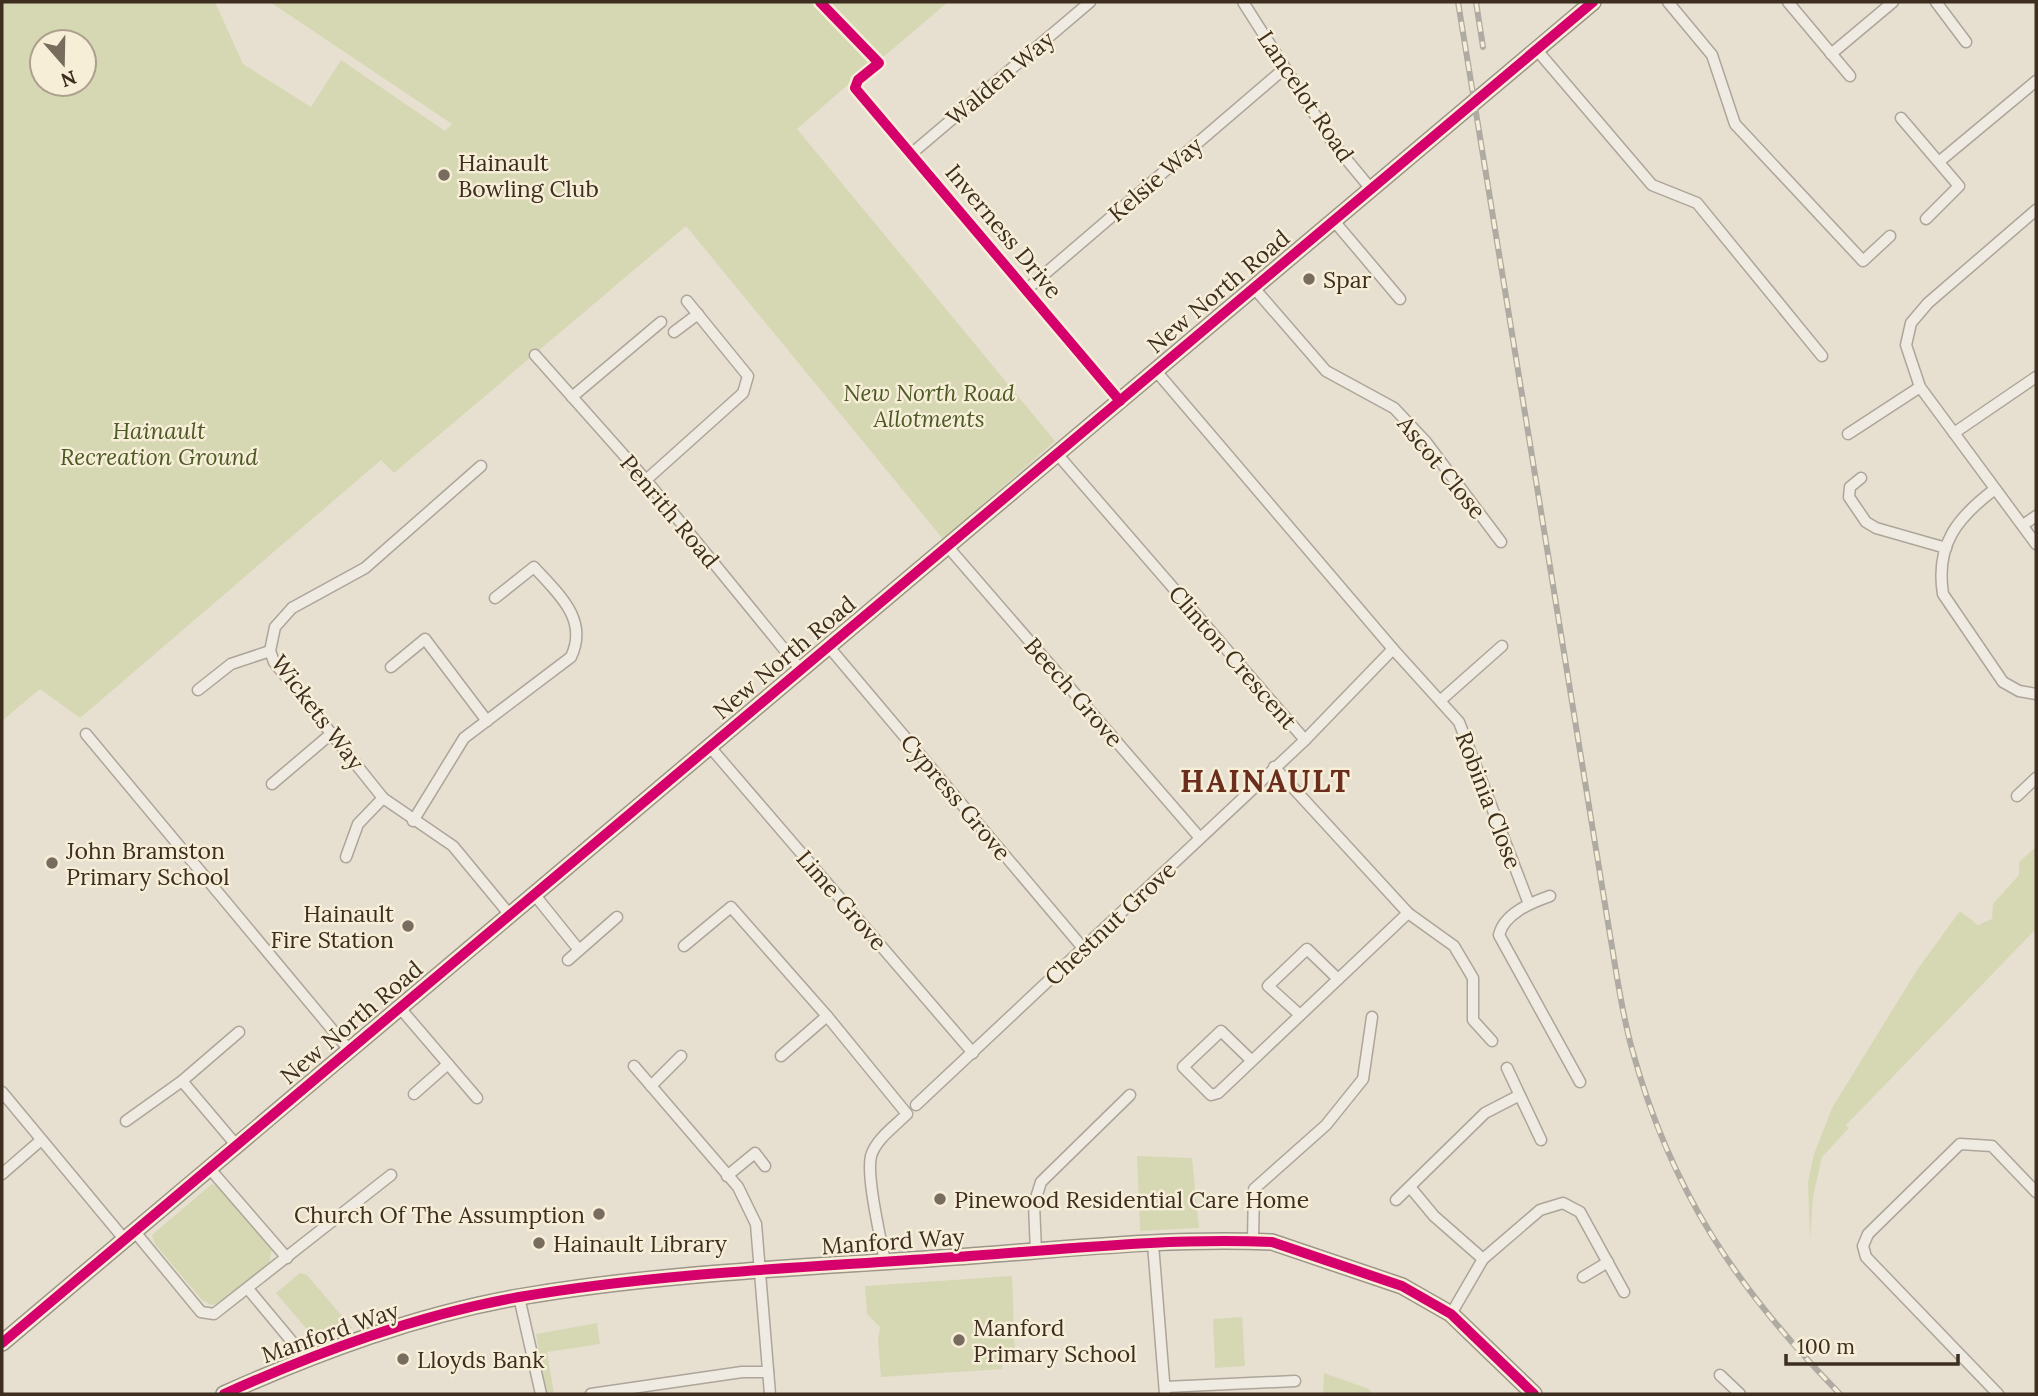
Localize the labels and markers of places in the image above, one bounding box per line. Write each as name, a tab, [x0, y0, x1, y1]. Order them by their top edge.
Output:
place label: Hainault Bowling Club	[458, 148, 599, 203]
marker: Hainault Bowling Club	[436, 167, 452, 183]
place label: Spar	[1323, 265, 1372, 294]
marker: Spar	[1301, 271, 1317, 287]
place label: John Bramston Primary School	[65, 836, 230, 891]
marker: John Bramston Primary School	[44, 855, 60, 871]
place label: Hainault Fire Station	[270, 899, 394, 954]
marker: Hainault Fire Station	[400, 918, 416, 934]
place label: Pinewood Residential Care Home	[954, 1185, 1309, 1214]
marker: Pinewood Residential Care Home	[932, 1191, 948, 1207]
place label: Church Of The Assumption	[294, 1200, 585, 1229]
marker: Church Of The Assumption	[591, 1206, 607, 1222]
place label: Hainault Library	[553, 1229, 728, 1258]
marker: Hainault Library	[531, 1235, 547, 1251]
place label: Manford Primary School	[973, 1313, 1137, 1368]
marker: Manford Primary School	[951, 1332, 967, 1348]
place label: Lloyds Bank	[417, 1345, 545, 1374]
marker: Lloyds Bank	[395, 1351, 411, 1367]

